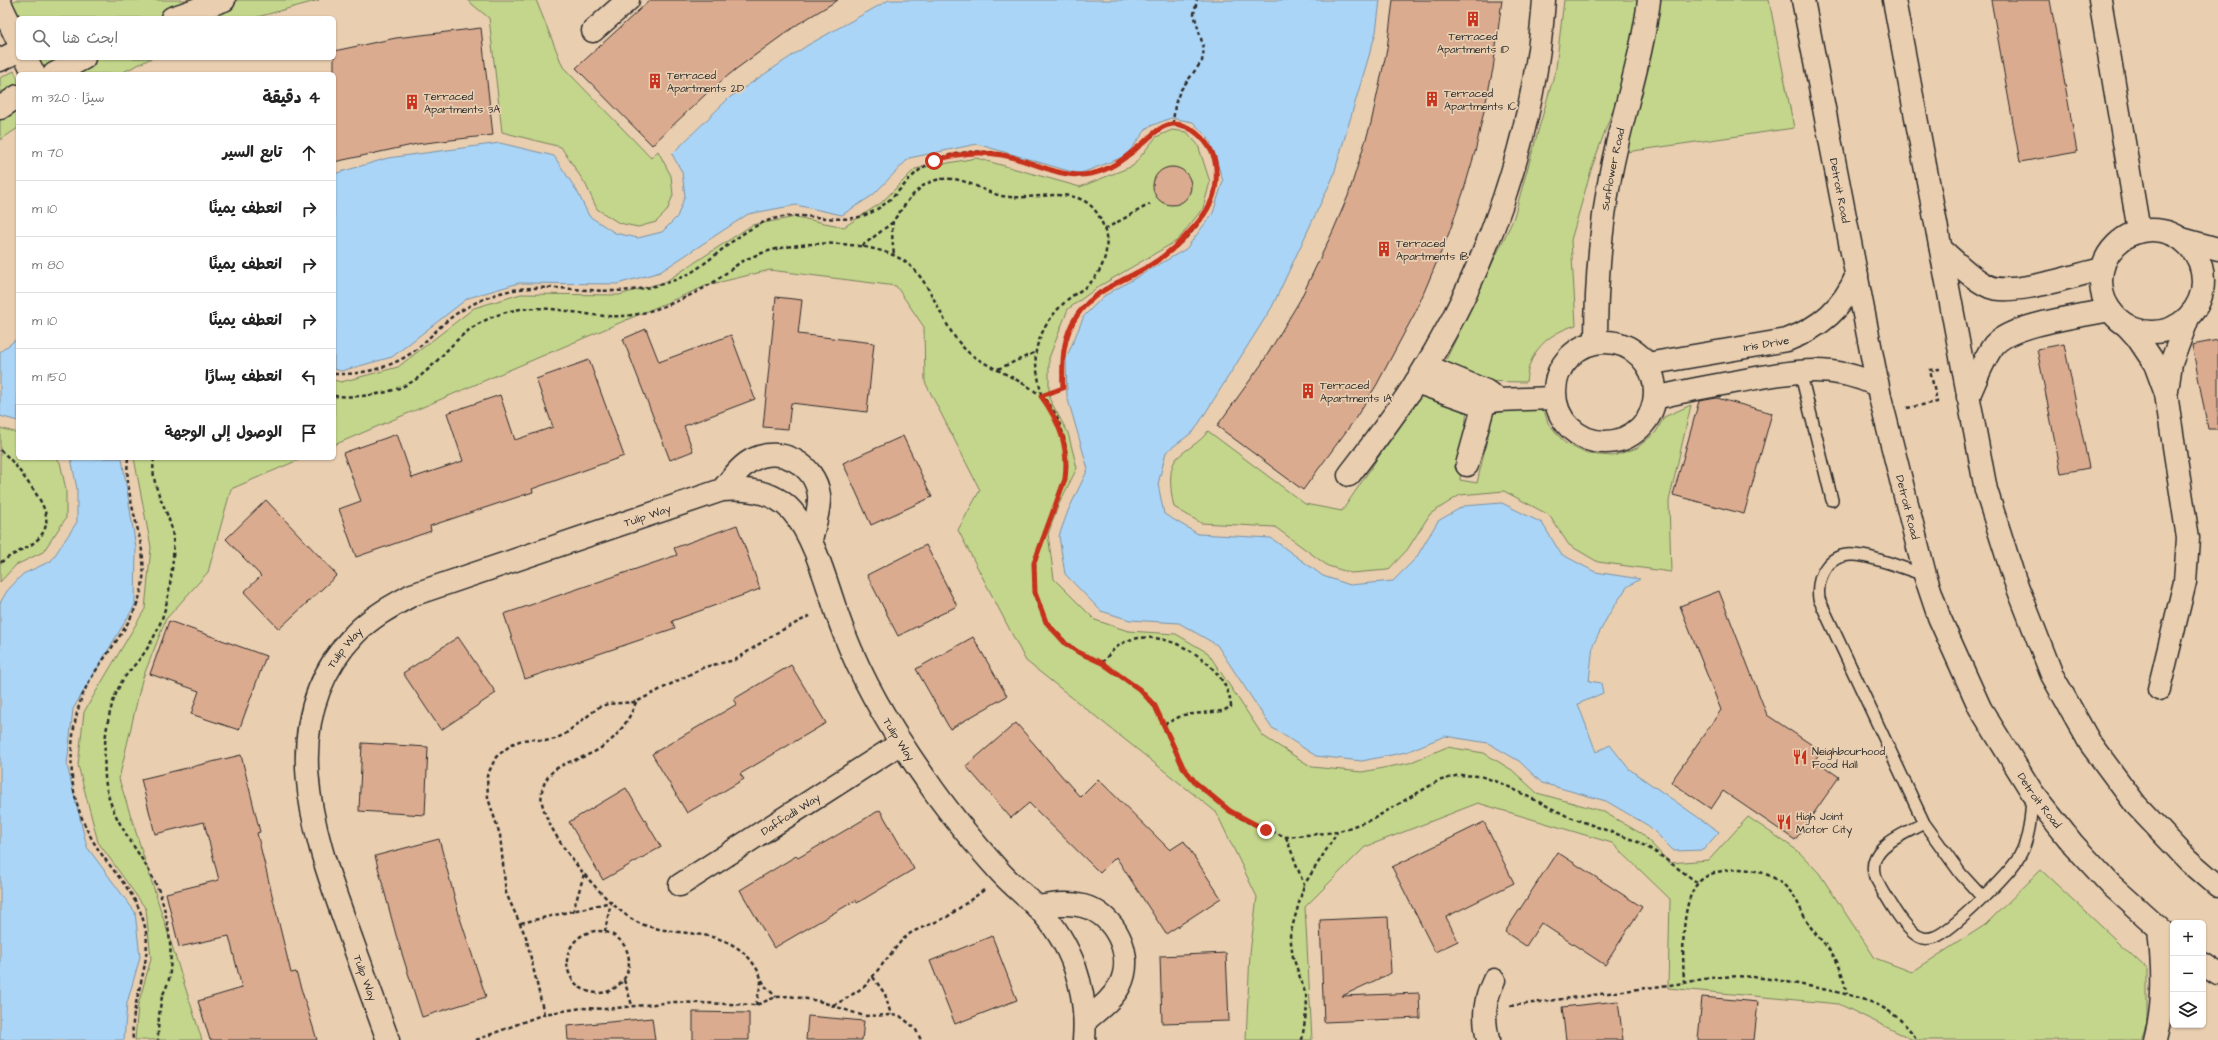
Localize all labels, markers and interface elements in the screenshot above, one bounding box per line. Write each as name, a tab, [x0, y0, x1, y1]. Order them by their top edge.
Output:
building icon: Terraced Apartments 1D	[1464, 10, 1482, 28]
search box	[16, 16, 336, 60]
icon: search	[30, 27, 52, 49]
text: ابحث هنا	[62, 28, 118, 49]
place label: Terraced Apartments 1D	[1437, 29, 1509, 57]
place label: Terraced Apartments 2D	[667, 68, 744, 96]
building icon: Terraced Apartments 2D	[646, 72, 664, 90]
text: 4 دقيقة	[262, 86, 320, 110]
place label: Terraced Apartments 1C	[1444, 86, 1517, 114]
text: سيرًا · 320 m	[32, 89, 104, 107]
place label: Terraced Apartments 3A	[424, 89, 500, 117]
building icon: Terraced Apartments 1C	[1423, 90, 1441, 108]
building icon: Terraced Apartments 3A	[403, 93, 421, 111]
street label: Sunflower Road	[1597, 126, 1628, 211]
text: تابع السير	[223, 142, 282, 163]
icon: ahead	[298, 142, 320, 164]
text: 70 m	[32, 144, 64, 162]
route start	[925, 152, 943, 170]
street label: Detroit Road	[1826, 157, 1854, 224]
text: انعطف يمينًا	[209, 198, 282, 219]
icon: right	[298, 198, 320, 220]
text: 10 m	[32, 200, 57, 218]
place label: Terraced Apartments 1B	[1396, 236, 1469, 264]
building icon: Terraced Apartments 1B	[1375, 240, 1393, 258]
text: انعطف يمينًا	[209, 254, 282, 275]
icon: right	[298, 254, 320, 276]
text: 80 m	[32, 256, 64, 274]
text: انعطف يمينًا	[209, 310, 282, 331]
icon: right	[298, 310, 320, 332]
text: 10 m	[32, 312, 57, 330]
street label: Iris Drive	[1742, 332, 1790, 355]
text: انعطف يسارًا	[205, 366, 282, 387]
icon: left	[298, 366, 320, 388]
text: 150 m	[32, 368, 66, 386]
place label: Terraced Apartments 1A	[1320, 378, 1392, 406]
building icon: Terraced Apartments 1A	[1299, 382, 1317, 400]
text: الوصول إلى الوجهة	[165, 422, 282, 443]
icon: arrive	[298, 422, 320, 444]
street label: Detroit Road	[1893, 473, 1923, 541]
street label: Tulip Way	[622, 500, 673, 530]
street label: Tulip Way	[324, 624, 366, 671]
street label: Tulip Way	[880, 715, 918, 764]
place label: Neighbourhood Food Hall	[1812, 744, 1885, 772]
restaurant icon: Neighbourhood Food Hall	[1791, 748, 1809, 766]
street label: Detroit Road	[2014, 770, 2065, 831]
street label: Daffodil Way	[758, 790, 823, 839]
place label: High Joint Motor City	[1796, 809, 1852, 838]
restaurant icon: High Joint Motor City	[1775, 813, 1793, 831]
route end	[1257, 821, 1275, 839]
map controls	[2170, 920, 2206, 1028]
button: +	[2170, 920, 2206, 956]
street label: Tulip Way	[349, 953, 380, 1004]
button: −	[2170, 956, 2206, 992]
button: layers	[2170, 992, 2206, 1028]

